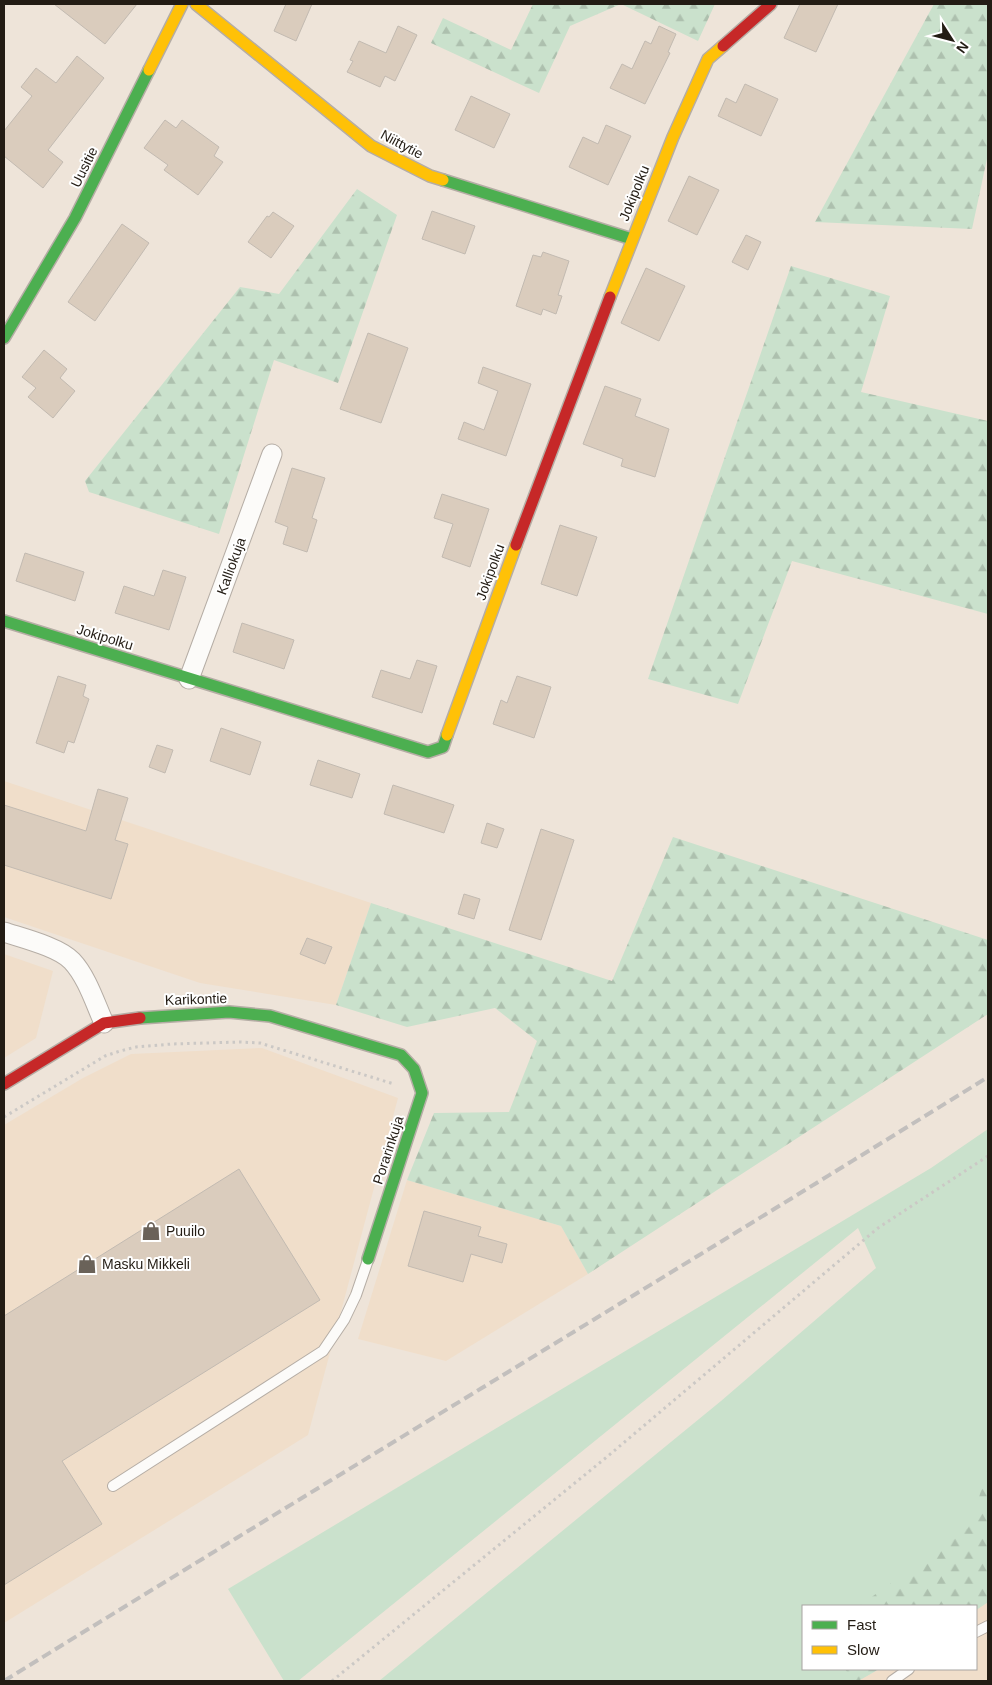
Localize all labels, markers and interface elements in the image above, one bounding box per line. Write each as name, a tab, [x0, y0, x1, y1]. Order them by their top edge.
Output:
north arrow	[927, 15, 977, 65]
text: N	[953, 39, 972, 56]
street label: Niittytie	[378, 126, 426, 162]
street label: Uusitie	[67, 144, 101, 190]
street label: Jokipolku	[616, 163, 652, 223]
street label: Kalliokuja	[213, 535, 249, 597]
street label: Jokipolku	[472, 542, 508, 602]
street label: Jokipolku	[75, 621, 135, 653]
street label: Karikontie	[165, 990, 228, 1008]
street label: Porarinkuja	[369, 1114, 407, 1186]
shop icon: Puuilo	[140, 1220, 162, 1242]
place label: Puuilo	[166, 1223, 205, 1239]
shop icon: Masku Mikkeli	[76, 1253, 98, 1275]
place label: Masku Mikkeli	[102, 1256, 190, 1272]
legend	[802, 1605, 977, 1670]
text: Fast	[847, 1616, 877, 1633]
text: Slow	[847, 1641, 880, 1658]

